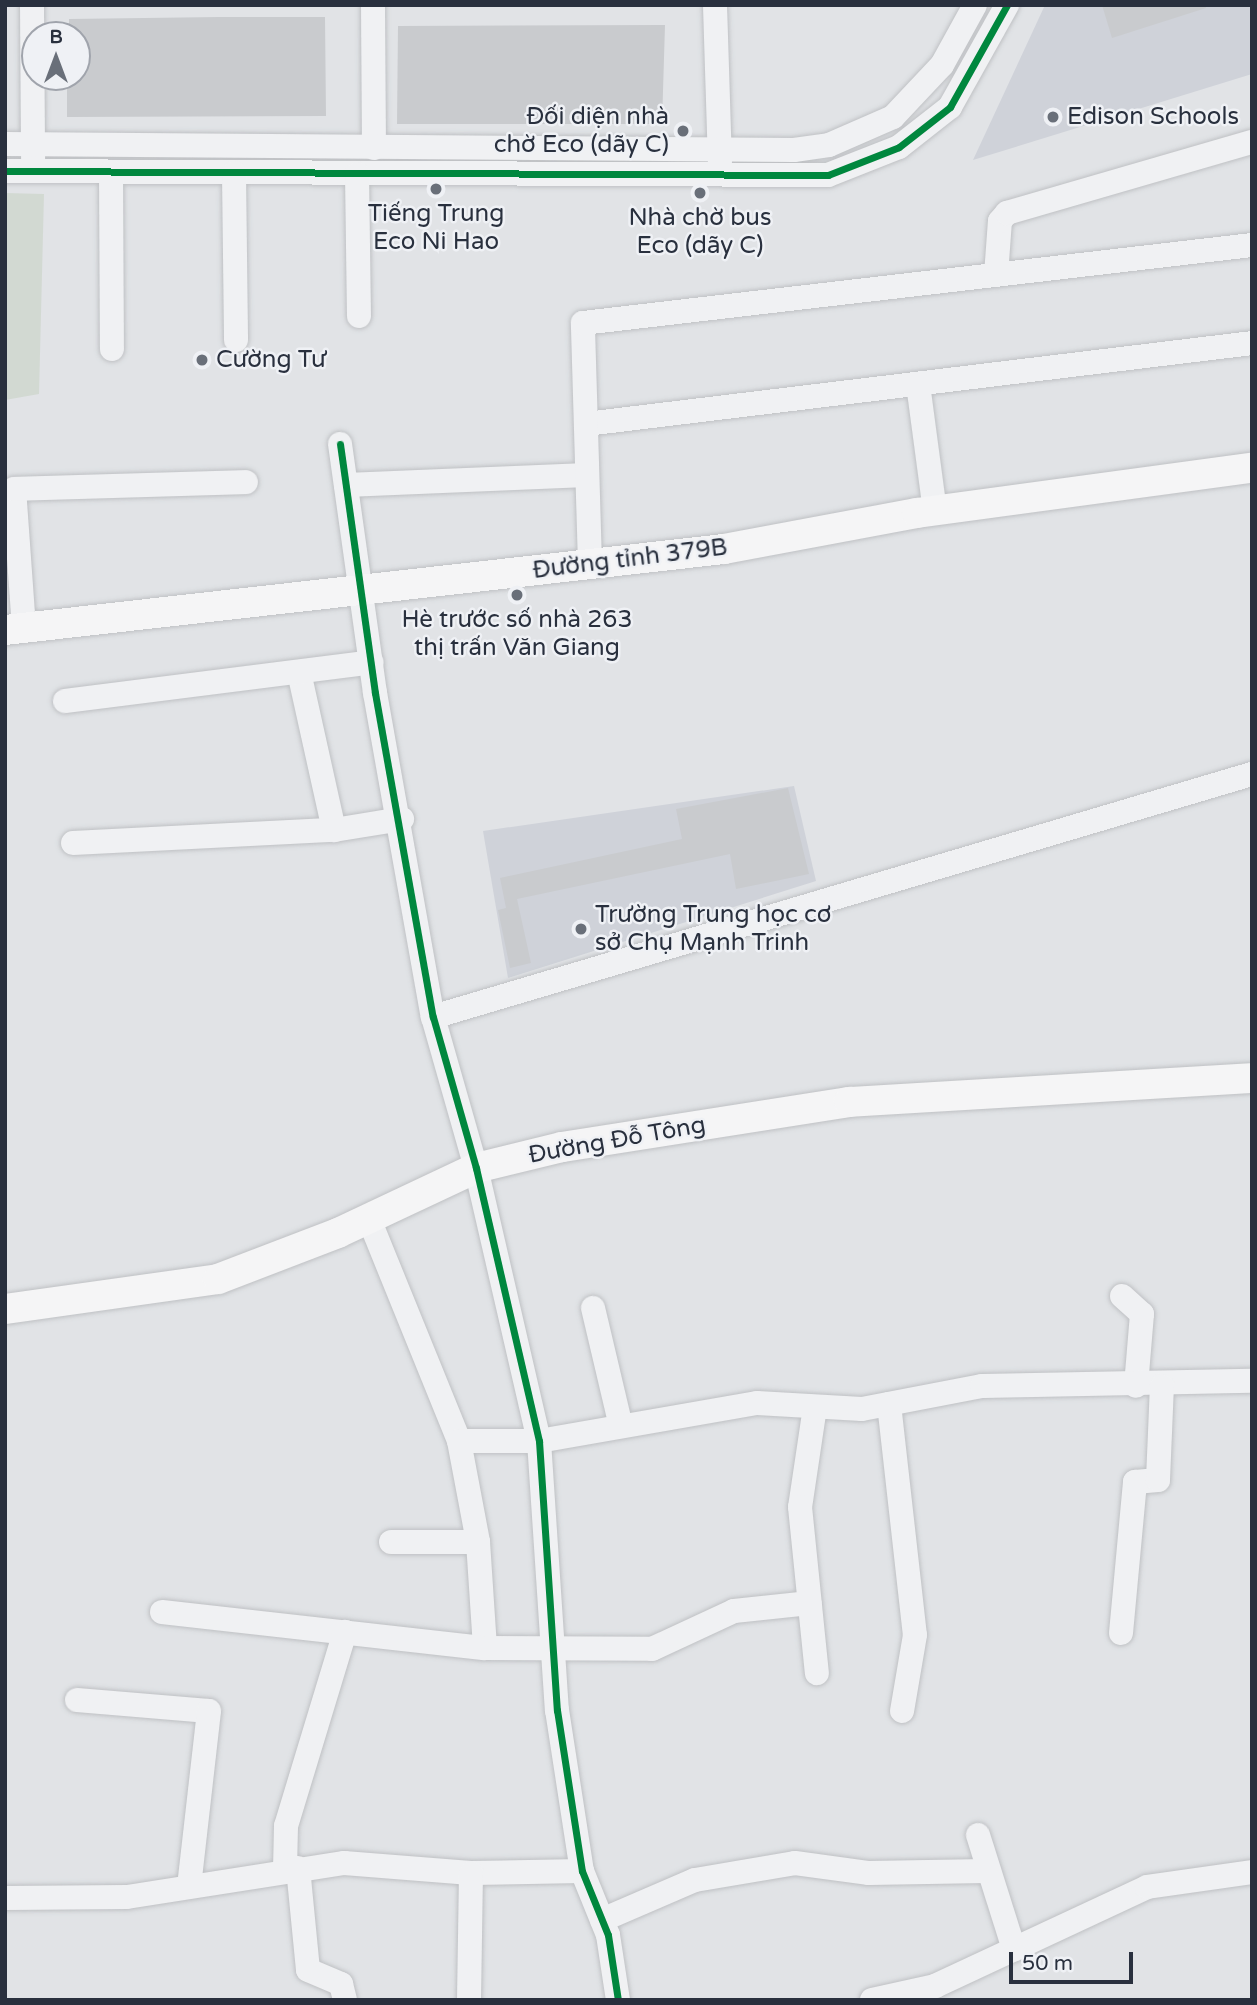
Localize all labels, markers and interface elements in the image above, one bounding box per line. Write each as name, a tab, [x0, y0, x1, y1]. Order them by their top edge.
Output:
north arrow	[21, 21, 91, 91]
text: B	[49, 26, 63, 48]
place label: Đối diện nhà chờ Eco (dãy C)	[494, 103, 669, 159]
place label: Edison Schools	[1067, 103, 1239, 131]
marker: Edison Schools	[1045, 109, 1061, 125]
marker: Đối diện nhà chờ Eco (dãy C)	[675, 123, 691, 139]
marker: Tiếng Trung Eco Ni Hao	[428, 181, 444, 197]
marker: Nhà chờ bus Eco (dãy C)	[692, 185, 708, 201]
place label: Tiếng Trung Eco Ni Hao	[368, 200, 504, 256]
place label: Nhà chờ bus Eco (dãy C)	[629, 204, 771, 260]
place label: Cường Tư	[216, 346, 326, 374]
marker: Cường Tư	[194, 352, 210, 368]
street label: Đường tỉnh 379B	[531, 533, 729, 585]
marker: Hè trước số nhà 263 thị trấn Văn Giang	[509, 587, 525, 603]
place label: Hè trước số nhà 263 thị trấn Văn Giang	[402, 606, 632, 662]
place label: Trường Trung học cơ sở Chụ Mạnh Trinh	[595, 901, 831, 957]
marker: Trường Trung học cơ sở Chụ Mạnh Trinh	[573, 921, 589, 937]
street label: Đường Đỗ Tông	[526, 1110, 708, 1170]
scale bar	[1012, 1938, 1136, 1982]
text: 50 m	[1022, 1951, 1073, 1976]

